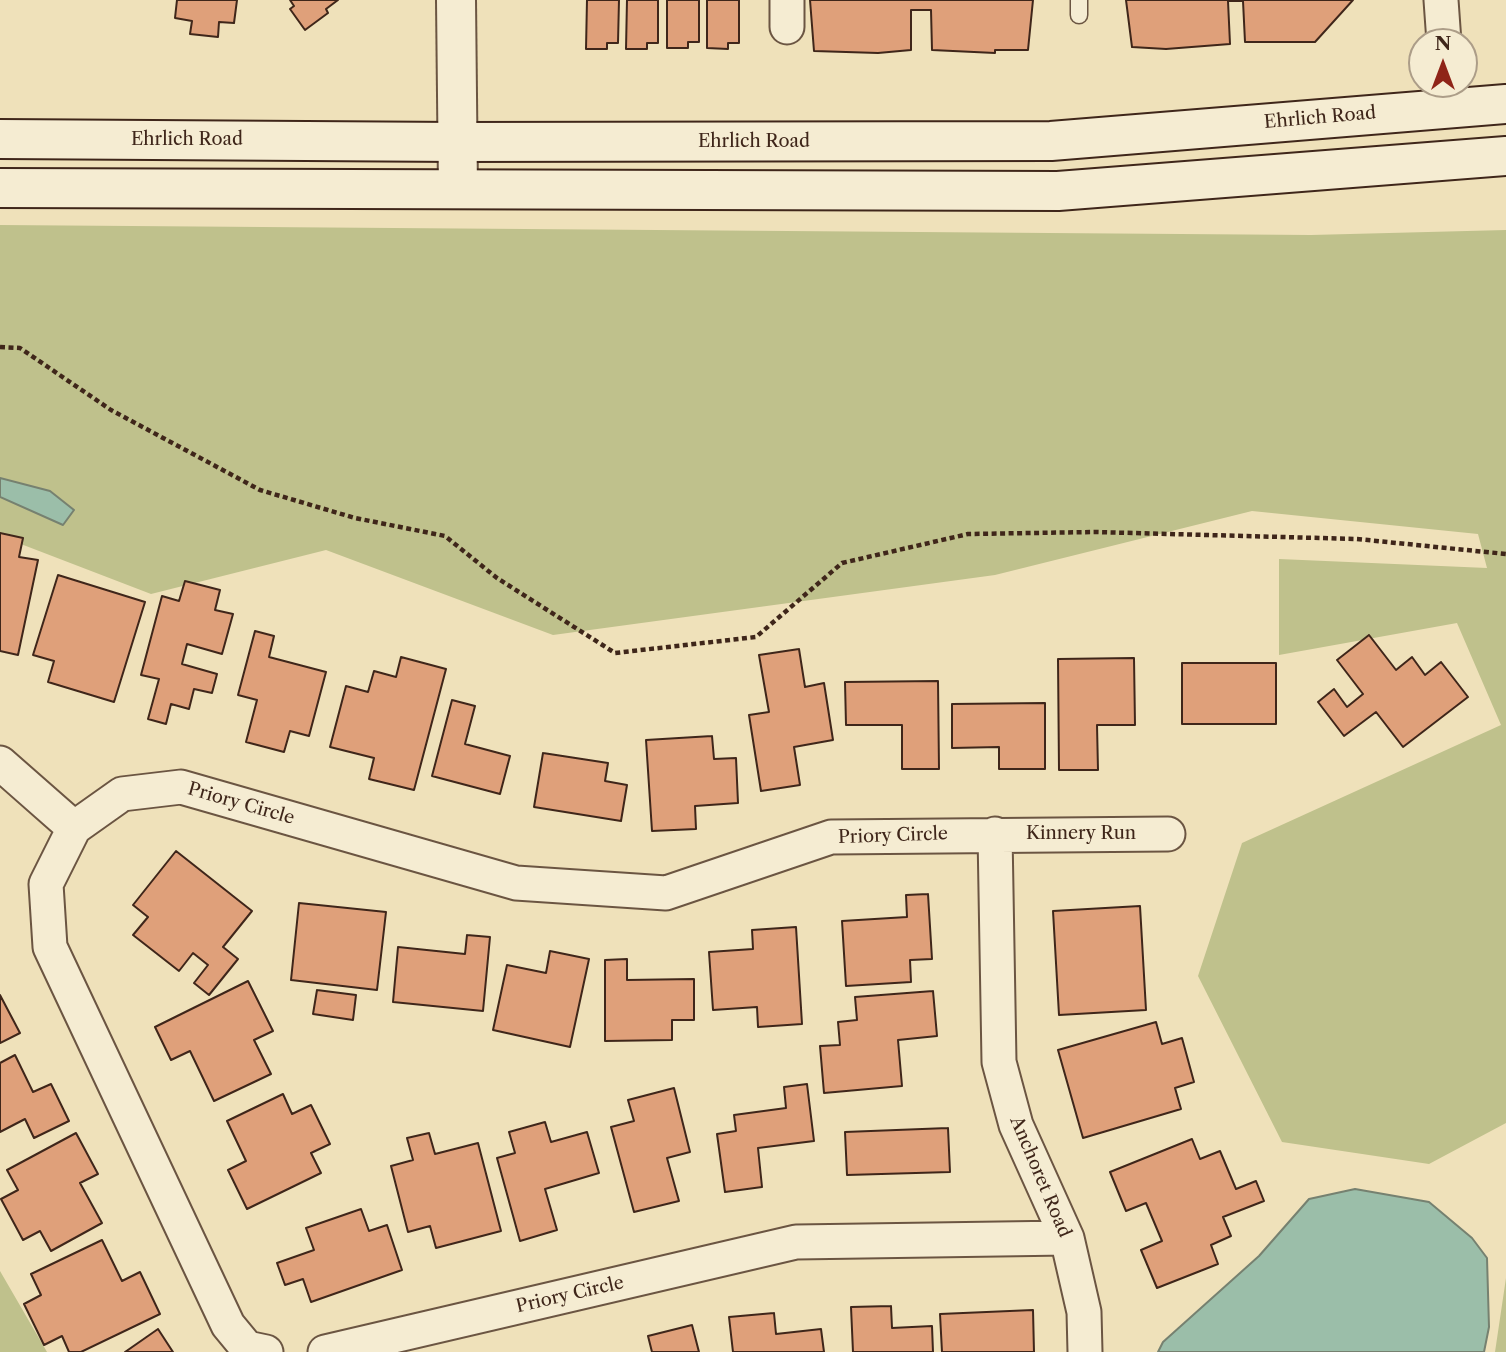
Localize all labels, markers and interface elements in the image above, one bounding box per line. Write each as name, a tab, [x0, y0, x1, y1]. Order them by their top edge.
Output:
north arrow	[1408, 28, 1478, 98]
text: N	[1435, 32, 1451, 55]
street label: Ehrlich Road	[1263, 102, 1377, 134]
street label: Ehrlich Road	[131, 129, 243, 151]
street label: Ehrlich Road	[698, 131, 810, 153]
street label: Priory Circle	[185, 778, 297, 830]
street label: Priory Circle	[838, 823, 948, 849]
street label: Kinnery Run	[1026, 823, 1136, 845]
street label: Anchoret Road	[1005, 1113, 1075, 1241]
street label: Priory Circle	[514, 1272, 626, 1318]

